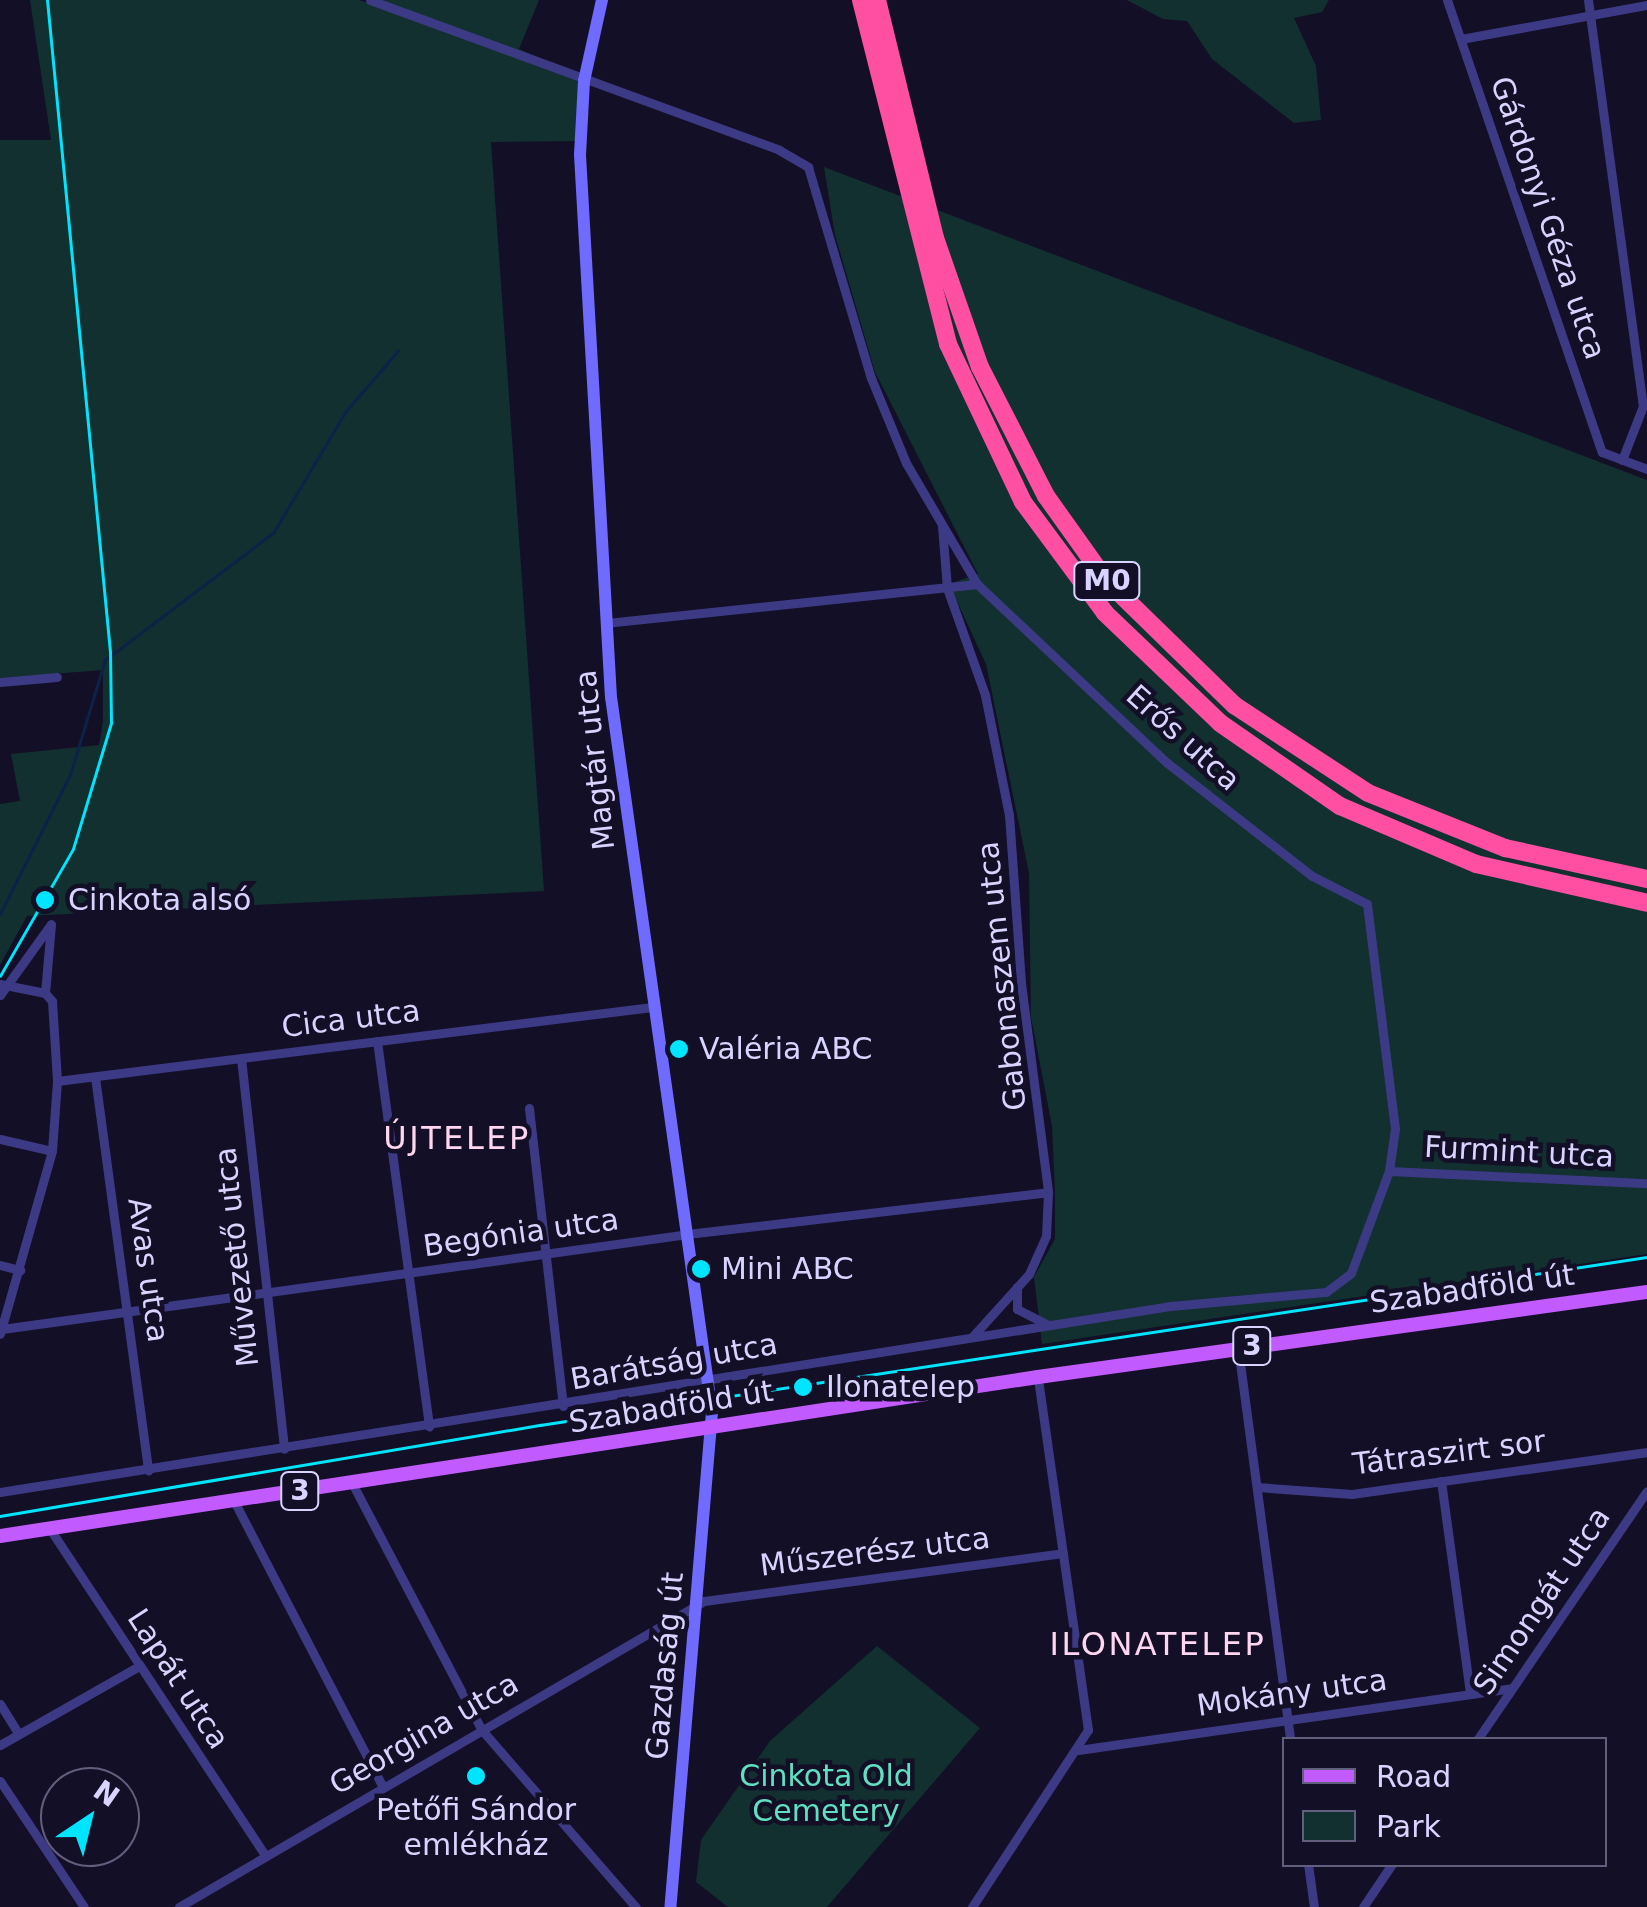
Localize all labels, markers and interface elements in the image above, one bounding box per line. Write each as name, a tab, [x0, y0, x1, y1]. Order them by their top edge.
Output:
street label: Gárdonyi Géza utca	[1483, 72, 1613, 364]
road number: M0	[1072, 558, 1142, 604]
street label: Magtár utca	[568, 668, 622, 852]
street label: Erős utca	[1119, 678, 1247, 798]
street label: Gabonaszem utca	[970, 840, 1034, 1112]
place label: Cinkota alsó	[68, 882, 251, 918]
marker: Cinkota alsó	[32, 887, 58, 913]
street label: Cica utca	[280, 993, 422, 1045]
place label: Valéria ABC	[699, 1031, 872, 1067]
marker: Valéria ABC	[668, 1038, 690, 1060]
district label: ÚJTELEP	[383, 1119, 531, 1157]
street label: Furmint utca	[1423, 1129, 1615, 1175]
street label: Művezető utca	[208, 1145, 266, 1369]
street label: Avas utca	[120, 1195, 176, 1345]
street label: Begónia utca	[421, 1201, 621, 1265]
place label: Mini ABC	[721, 1251, 854, 1287]
street label: Szabadföld út	[1367, 1257, 1577, 1321]
marker: Mini ABC	[690, 1258, 712, 1280]
road number: 3	[1232, 1323, 1272, 1369]
street label: Barátság utca	[568, 1326, 780, 1398]
place label: Ilonatelep	[826, 1369, 975, 1405]
street label: Szabadföld út	[566, 1373, 776, 1441]
marker: Ilonatelep	[790, 1374, 816, 1400]
street label: Tátraszirt sor	[1351, 1423, 1547, 1483]
road number: 3	[280, 1468, 320, 1514]
street label: Simongát utca	[1466, 1500, 1618, 1702]
street label: Műszerész utca	[758, 1520, 992, 1584]
street label: Gazdaság út	[639, 1571, 691, 1761]
street label: Lapát utca	[119, 1602, 237, 1756]
district label: ILONATELEP	[1050, 1625, 1266, 1663]
street label: Mokány utca	[1195, 1662, 1389, 1724]
street label: Georgina utca	[323, 1665, 525, 1803]
legend	[1282, 1737, 1607, 1867]
park label: Cinkota Old Cemetery	[739, 1758, 913, 1828]
text: Road	[1376, 1759, 1451, 1794]
marker: Petőfi Sándor emlékház	[465, 1765, 487, 1787]
north arrow	[40, 1767, 140, 1867]
text: N	[87, 1773, 125, 1814]
place label: Petőfi Sándor emlékház	[376, 1792, 576, 1862]
text: Park	[1376, 1809, 1441, 1844]

